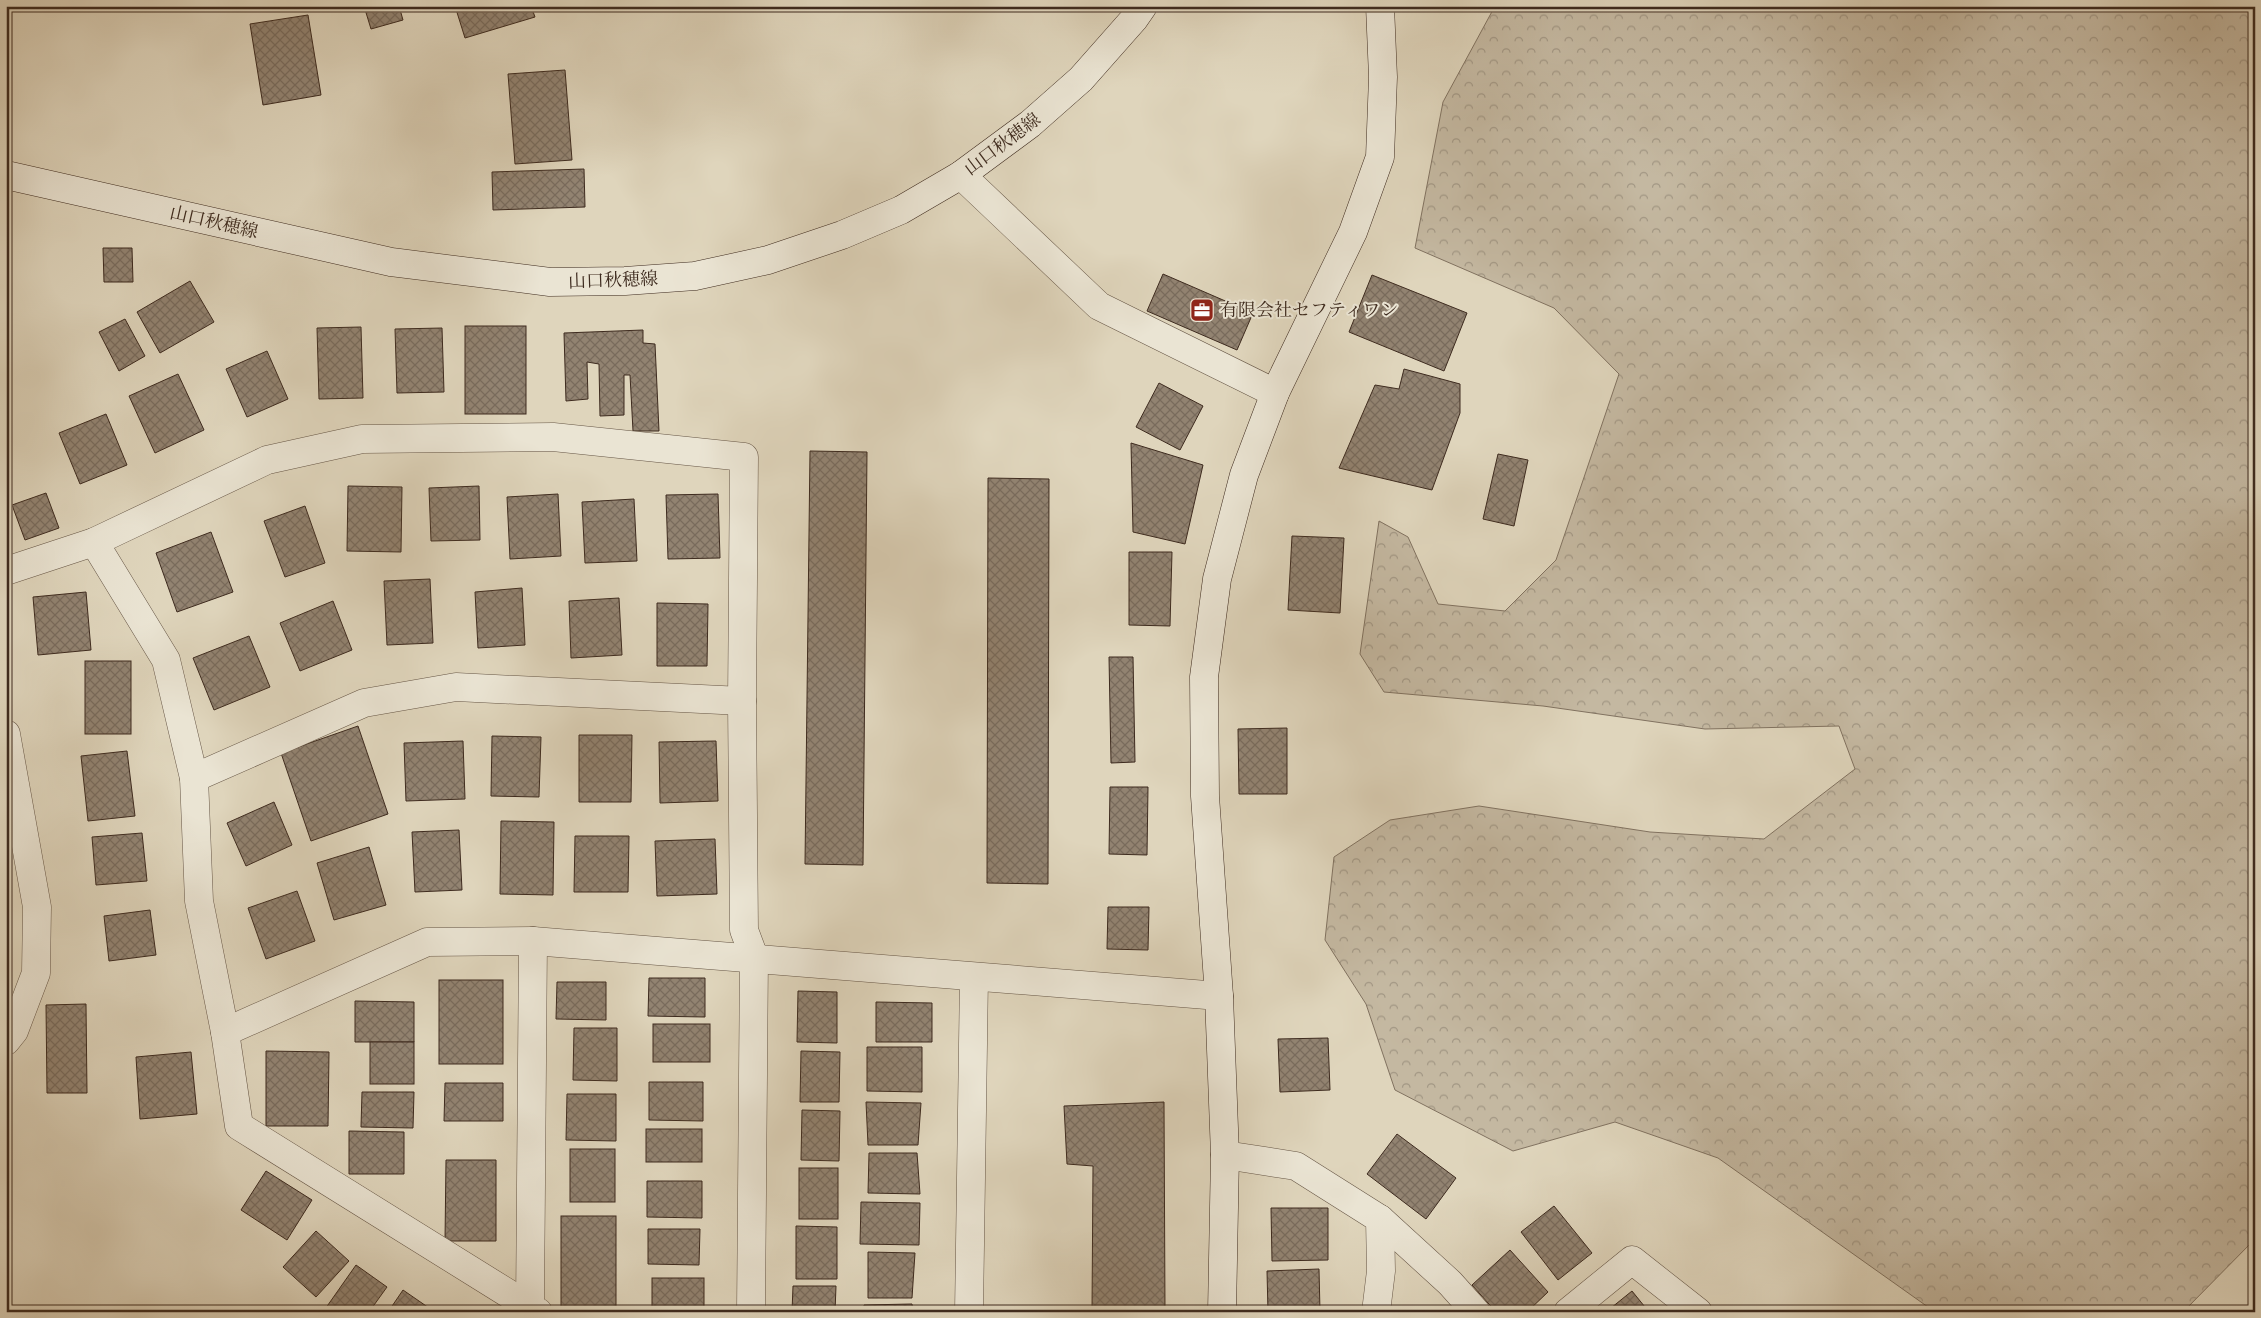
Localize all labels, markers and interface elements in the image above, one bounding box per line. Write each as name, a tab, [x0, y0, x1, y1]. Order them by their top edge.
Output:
street label: 山口秋穂線	[959, 108, 1045, 180]
street label: 山口秋穂線	[168, 201, 260, 243]
street label: 山口秋穂線	[568, 267, 658, 293]
office icon: 有限会社セフティワン	[1189, 297, 1215, 323]
place label: 有限会社セフティワン	[1220, 299, 1399, 321]

